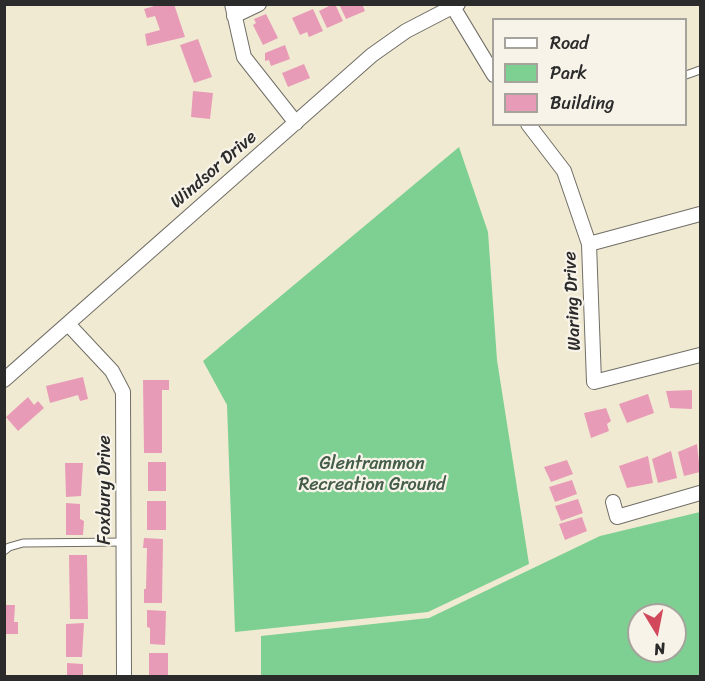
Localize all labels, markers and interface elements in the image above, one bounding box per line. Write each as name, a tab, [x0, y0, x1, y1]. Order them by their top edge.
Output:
legend	[492, 18, 687, 126]
text: Road	[550, 27, 589, 59]
text: Park	[550, 57, 587, 89]
text: Building	[550, 87, 614, 119]
street label: Windsor Drive	[166, 127, 262, 213]
street label: Waring Drive	[560, 251, 586, 351]
street label: Foxbury Drive	[94, 435, 116, 545]
park label: Glentrammon Recreation Ground	[298, 453, 446, 496]
north arrow	[627, 603, 687, 663]
text: N	[652, 634, 668, 664]

